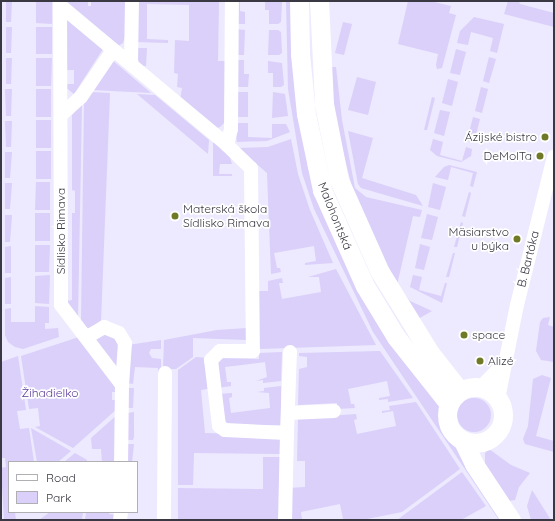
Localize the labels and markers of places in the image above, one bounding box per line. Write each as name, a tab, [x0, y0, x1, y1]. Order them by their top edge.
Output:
place label: Ázijské bistro	[465, 130, 537, 144]
marker: Ázijské bistro	[540, 132, 550, 142]
place label: DeMolTa	[484, 149, 532, 163]
marker: DeMolTa	[535, 151, 545, 161]
place label: Materská škola Sídlisko Rimava	[183, 202, 269, 230]
marker: Materská škola Sídlisko Rimava	[170, 211, 180, 221]
place label: Mäsiarstvo u býka	[448, 225, 509, 253]
marker: Mäsiarstvo u býka	[512, 234, 522, 244]
place label: space	[472, 328, 505, 342]
marker: space	[459, 330, 469, 340]
place label: Alizé	[488, 354, 513, 368]
marker: Alizé	[475, 356, 485, 366]

